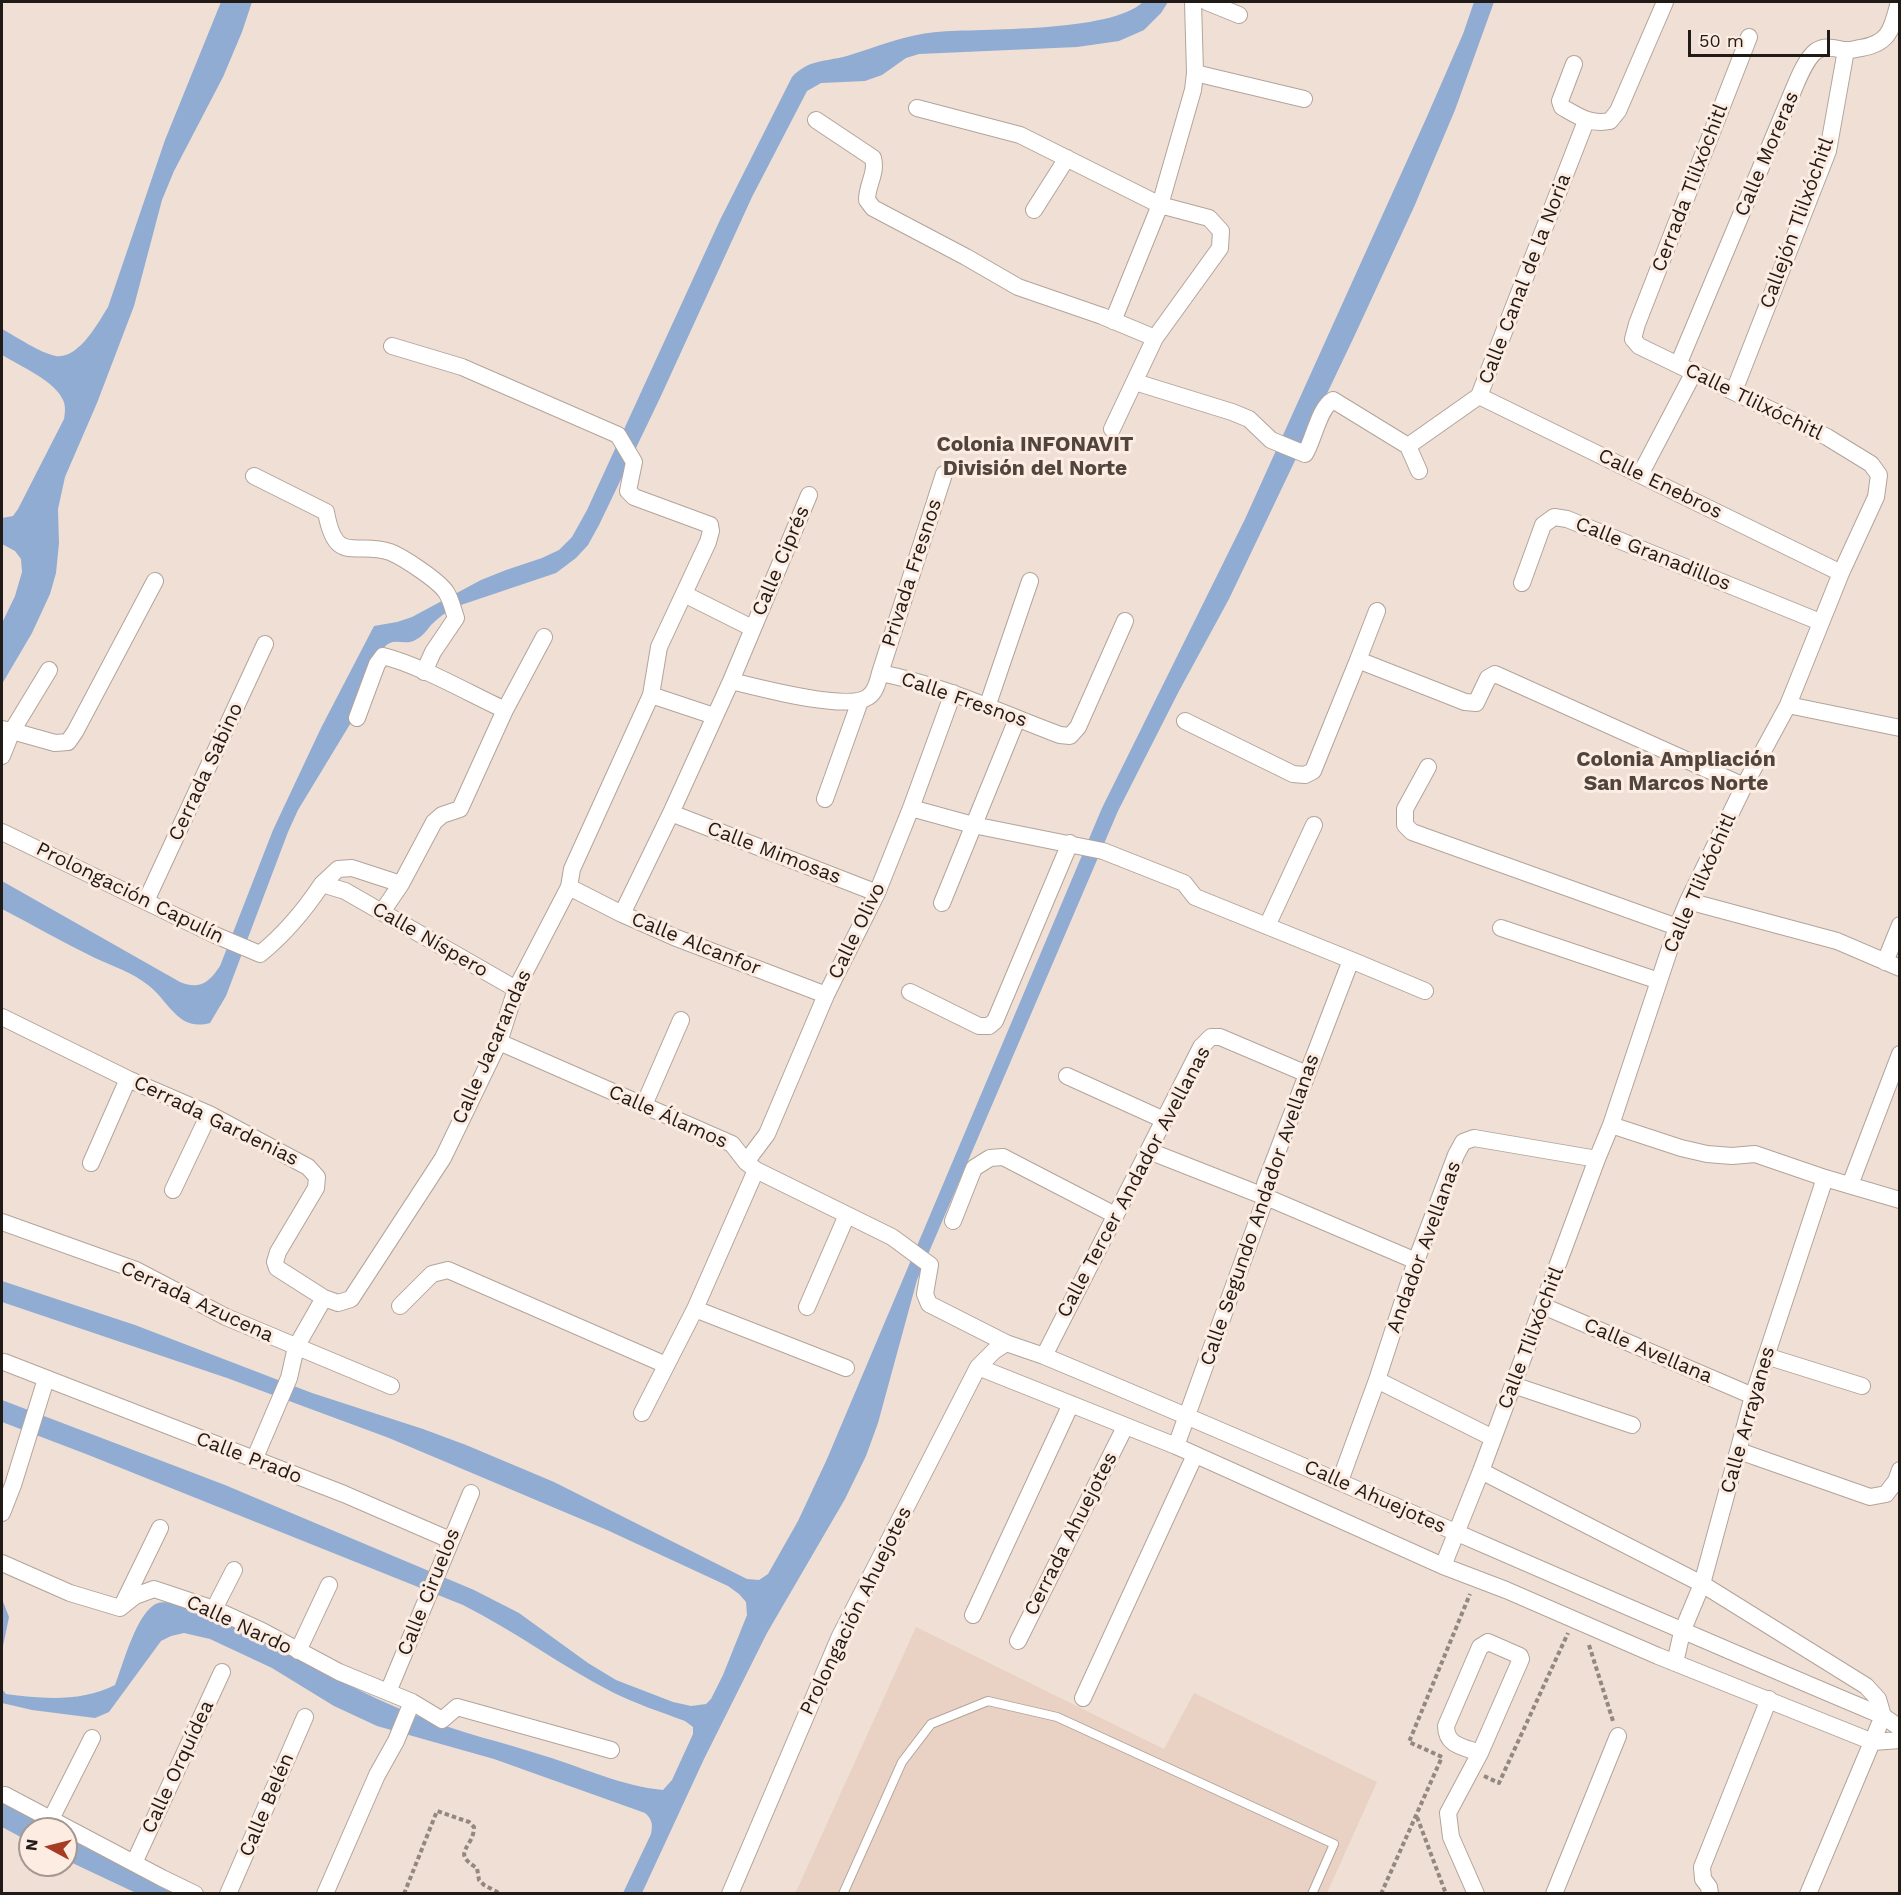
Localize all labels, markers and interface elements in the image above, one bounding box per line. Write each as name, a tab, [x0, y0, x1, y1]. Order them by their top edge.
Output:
scale bar	[1691, 18, 1834, 56]
text: 50 m	[1699, 30, 1744, 51]
street label: Calle Moreras	[1730, 88, 1804, 220]
street label: Cerrada Tlilxóchitl	[1647, 100, 1733, 276]
street label: Callejón Tlilxóchitl	[1755, 134, 1839, 312]
street label: Calle Canal de la Noria	[1474, 170, 1576, 388]
street label: Calle Tlilxóchitl	[1681, 358, 1827, 446]
district label: Colonia INFONAVIT División del Norte	[936, 432, 1134, 482]
street label: Calle Enebros	[1594, 444, 1726, 524]
street label: Privada Fresnos	[877, 496, 947, 650]
street label: Calle Ciprés	[747, 502, 815, 620]
street label: Calle Granadillos	[1572, 512, 1734, 596]
street label: Calle Fresnos	[898, 667, 1030, 733]
street label: Cerrada Sabino	[164, 699, 248, 845]
district label: Colonia Ampliación San Marcos Norte	[1576, 747, 1776, 797]
street label: Calle Tlilxóchitl	[1658, 809, 1742, 957]
street label: Calle Mimosas	[704, 816, 844, 890]
street label: Prolongación Capulín	[32, 837, 228, 949]
street label: Calle Olivo	[823, 879, 891, 983]
street label: Calle Níspero	[368, 897, 492, 983]
street label: Calle Alcanfor	[628, 907, 764, 981]
street label: Calle Jacarandas	[447, 966, 537, 1128]
street label: Calle Tercer Andador Avellanas	[1052, 1042, 1216, 1322]
street label: Calle Segundo Andador Avellanas	[1195, 1051, 1325, 1369]
street label: Cerrada Gardenias	[130, 1071, 302, 1171]
street label: Calle Álamos	[605, 1080, 731, 1154]
street label: Andador Avellanas	[1382, 1158, 1466, 1336]
street label: Cerrada Azucena	[117, 1256, 277, 1348]
street label: Calle Tlilxóchitl	[1493, 1263, 1569, 1413]
street label: Calle Avellana	[1580, 1313, 1716, 1389]
street label: Calle Arrayanes	[1716, 1344, 1780, 1496]
street label: Calle Prado	[193, 1427, 305, 1489]
street label: Cerrada Ahuejotes	[1019, 1448, 1123, 1620]
street label: Calle Ahuejotes	[1300, 1455, 1450, 1539]
street label: Prolongación Ahuejotes	[795, 1503, 917, 1719]
street label: Calle Ciruelos	[393, 1525, 465, 1659]
street label: Calle Nardo	[182, 1590, 296, 1660]
street label: Calle Orquídea	[137, 1697, 219, 1837]
street label: Calle Belén	[234, 1750, 300, 1860]
north arrow	[18, 1817, 78, 1877]
text: N	[21, 1838, 42, 1852]

